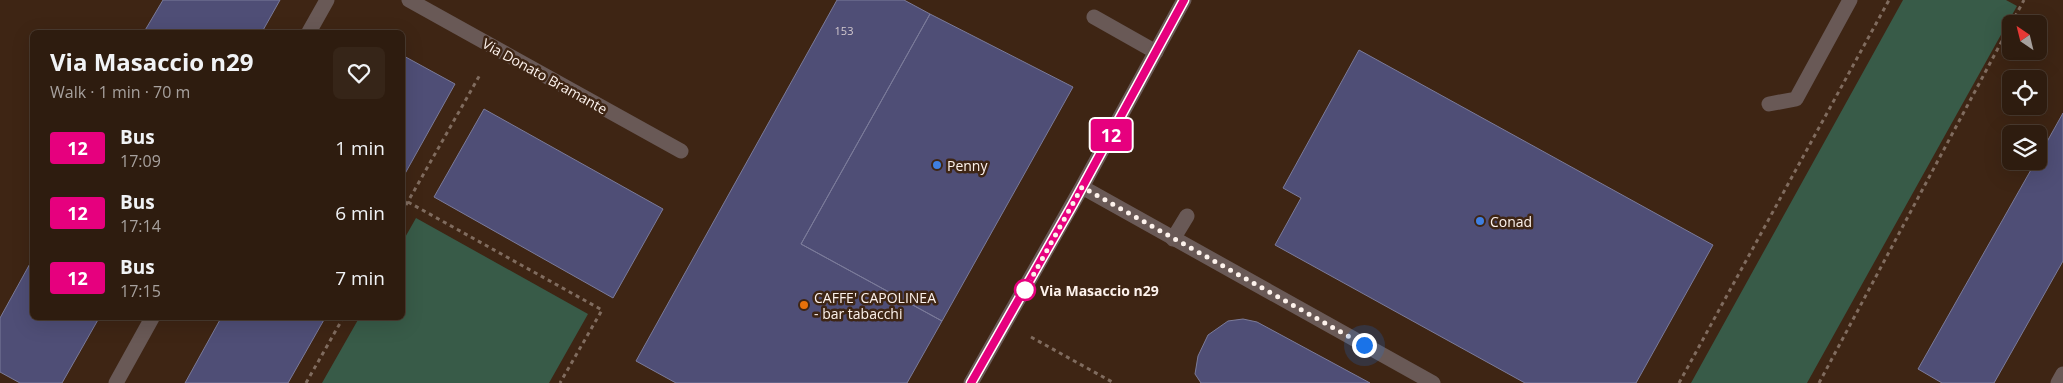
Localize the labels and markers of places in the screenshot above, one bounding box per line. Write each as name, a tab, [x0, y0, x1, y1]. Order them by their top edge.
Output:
place label: Penny	[947, 156, 988, 175]
marker: Penny	[931, 159, 943, 171]
place label: Conad	[1490, 212, 1532, 231]
marker: Conad	[1474, 215, 1486, 227]
marker: Via Masaccio n29	[1014, 279, 1036, 301]
place label: Via Masaccio n29	[1040, 281, 1159, 300]
place label: CAFFE' CAPOLINEA - bar tabacchi	[814, 288, 936, 323]
marker: CAFFE' CAPOLINEA - bar tabacchi	[798, 299, 810, 311]

